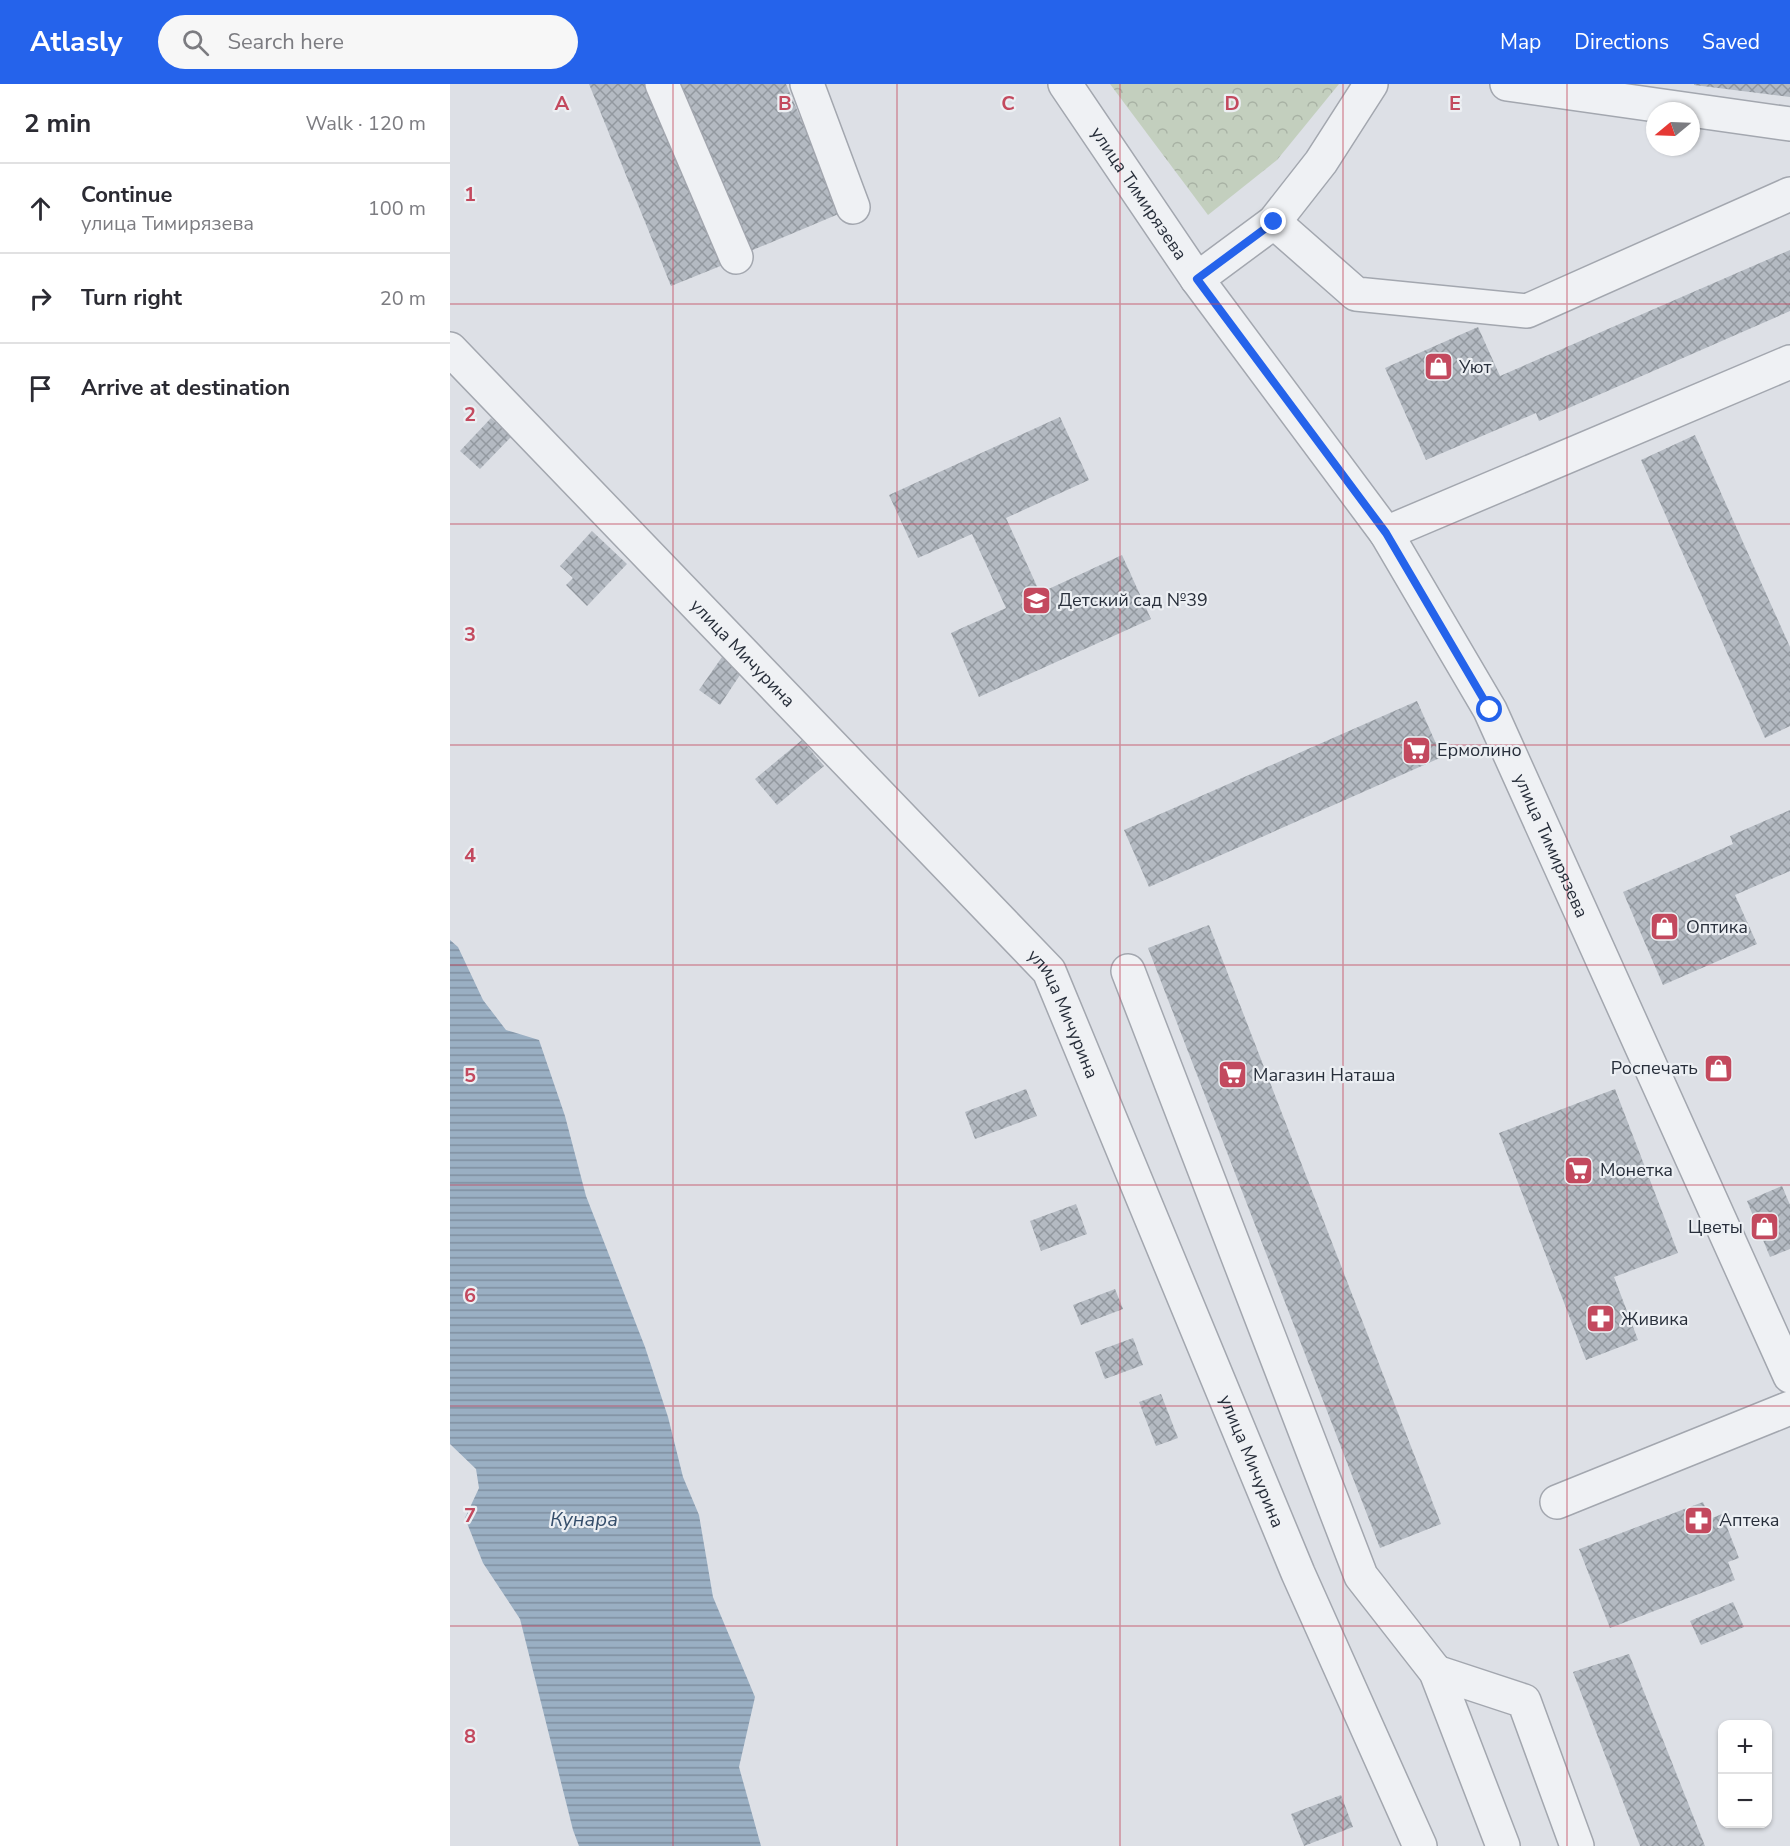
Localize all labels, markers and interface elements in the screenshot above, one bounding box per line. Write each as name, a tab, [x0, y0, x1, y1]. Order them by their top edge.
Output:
search box	[158, 15, 578, 69]
text: Atlasly	[30, 23, 122, 61]
icon: search	[179, 26, 212, 59]
text: Search here	[227, 27, 344, 57]
text: Map	[1500, 28, 1541, 56]
text: Directions	[1574, 28, 1669, 56]
text: Saved	[1702, 28, 1760, 56]
text: A	[555, 90, 570, 117]
text: B	[778, 90, 792, 117]
text: C	[1001, 90, 1015, 117]
text: D	[1224, 90, 1240, 117]
text: E	[1449, 90, 1461, 117]
north arrow	[1646, 102, 1700, 156]
text: 2 min	[24, 106, 91, 141]
text: Walk · 120 m	[306, 110, 426, 137]
street label: улица Тимирязева	[1085, 122, 1193, 265]
text: Continue	[81, 180, 172, 210]
text: 1	[464, 181, 476, 208]
icon: ahead	[24, 192, 57, 225]
text: 100 m	[368, 195, 426, 222]
route end	[1260, 208, 1286, 234]
text: улица Тимирязева	[81, 210, 254, 237]
icon: right	[24, 282, 57, 315]
text: Turn right	[81, 283, 182, 313]
text: 20 m	[380, 285, 426, 312]
shop icon: Уют	[1422, 351, 1454, 383]
place label: Уют	[1458, 355, 1492, 379]
icon: arrive	[24, 372, 57, 405]
text: Arrive at destination	[81, 373, 290, 403]
text: 2	[464, 401, 476, 428]
school or university icon: Детский сад №39	[1021, 584, 1053, 616]
place label: Детский сад №39	[1058, 588, 1208, 612]
street label: улица Мичурина	[685, 594, 800, 712]
text: 3	[464, 621, 476, 648]
route start	[1476, 696, 1502, 722]
supermarket icon: Ермолино	[1400, 734, 1432, 766]
place label: Ермолино	[1437, 738, 1522, 762]
street label: улица Тимирязева	[1508, 770, 1594, 922]
text: 4	[464, 842, 476, 869]
shop icon: Оптика	[1649, 911, 1681, 943]
place label: Оптика	[1686, 915, 1748, 939]
street label: улица Мичурина	[1022, 944, 1104, 1082]
shop icon: Роспечать	[1703, 1052, 1735, 1084]
place label: Роспечать	[1611, 1056, 1698, 1080]
supermarket icon: Магазин Наташа	[1216, 1059, 1248, 1091]
text: 5	[464, 1062, 476, 1089]
place label: Магазин Наташа	[1253, 1063, 1395, 1087]
supermarket icon: Монетка	[1563, 1154, 1595, 1186]
place label: Монетка	[1600, 1158, 1673, 1182]
shop icon: Цветы	[1748, 1211, 1780, 1243]
place label: Цветы	[1688, 1215, 1743, 1239]
text: 6	[464, 1282, 476, 1309]
pharmacy icon: Живика	[1584, 1303, 1616, 1335]
place label: Живика	[1621, 1307, 1688, 1331]
street label: улица Мичурина	[1214, 1391, 1290, 1531]
text: 7	[464, 1502, 476, 1529]
pharmacy icon: Аптека	[1682, 1504, 1714, 1536]
water label: Кунара	[550, 1506, 618, 1533]
place label: Аптека	[1719, 1508, 1780, 1532]
map controls	[1718, 1720, 1772, 1828]
button: +	[1718, 1720, 1772, 1774]
text: 8	[464, 1723, 476, 1750]
button: −	[1718, 1774, 1772, 1828]

